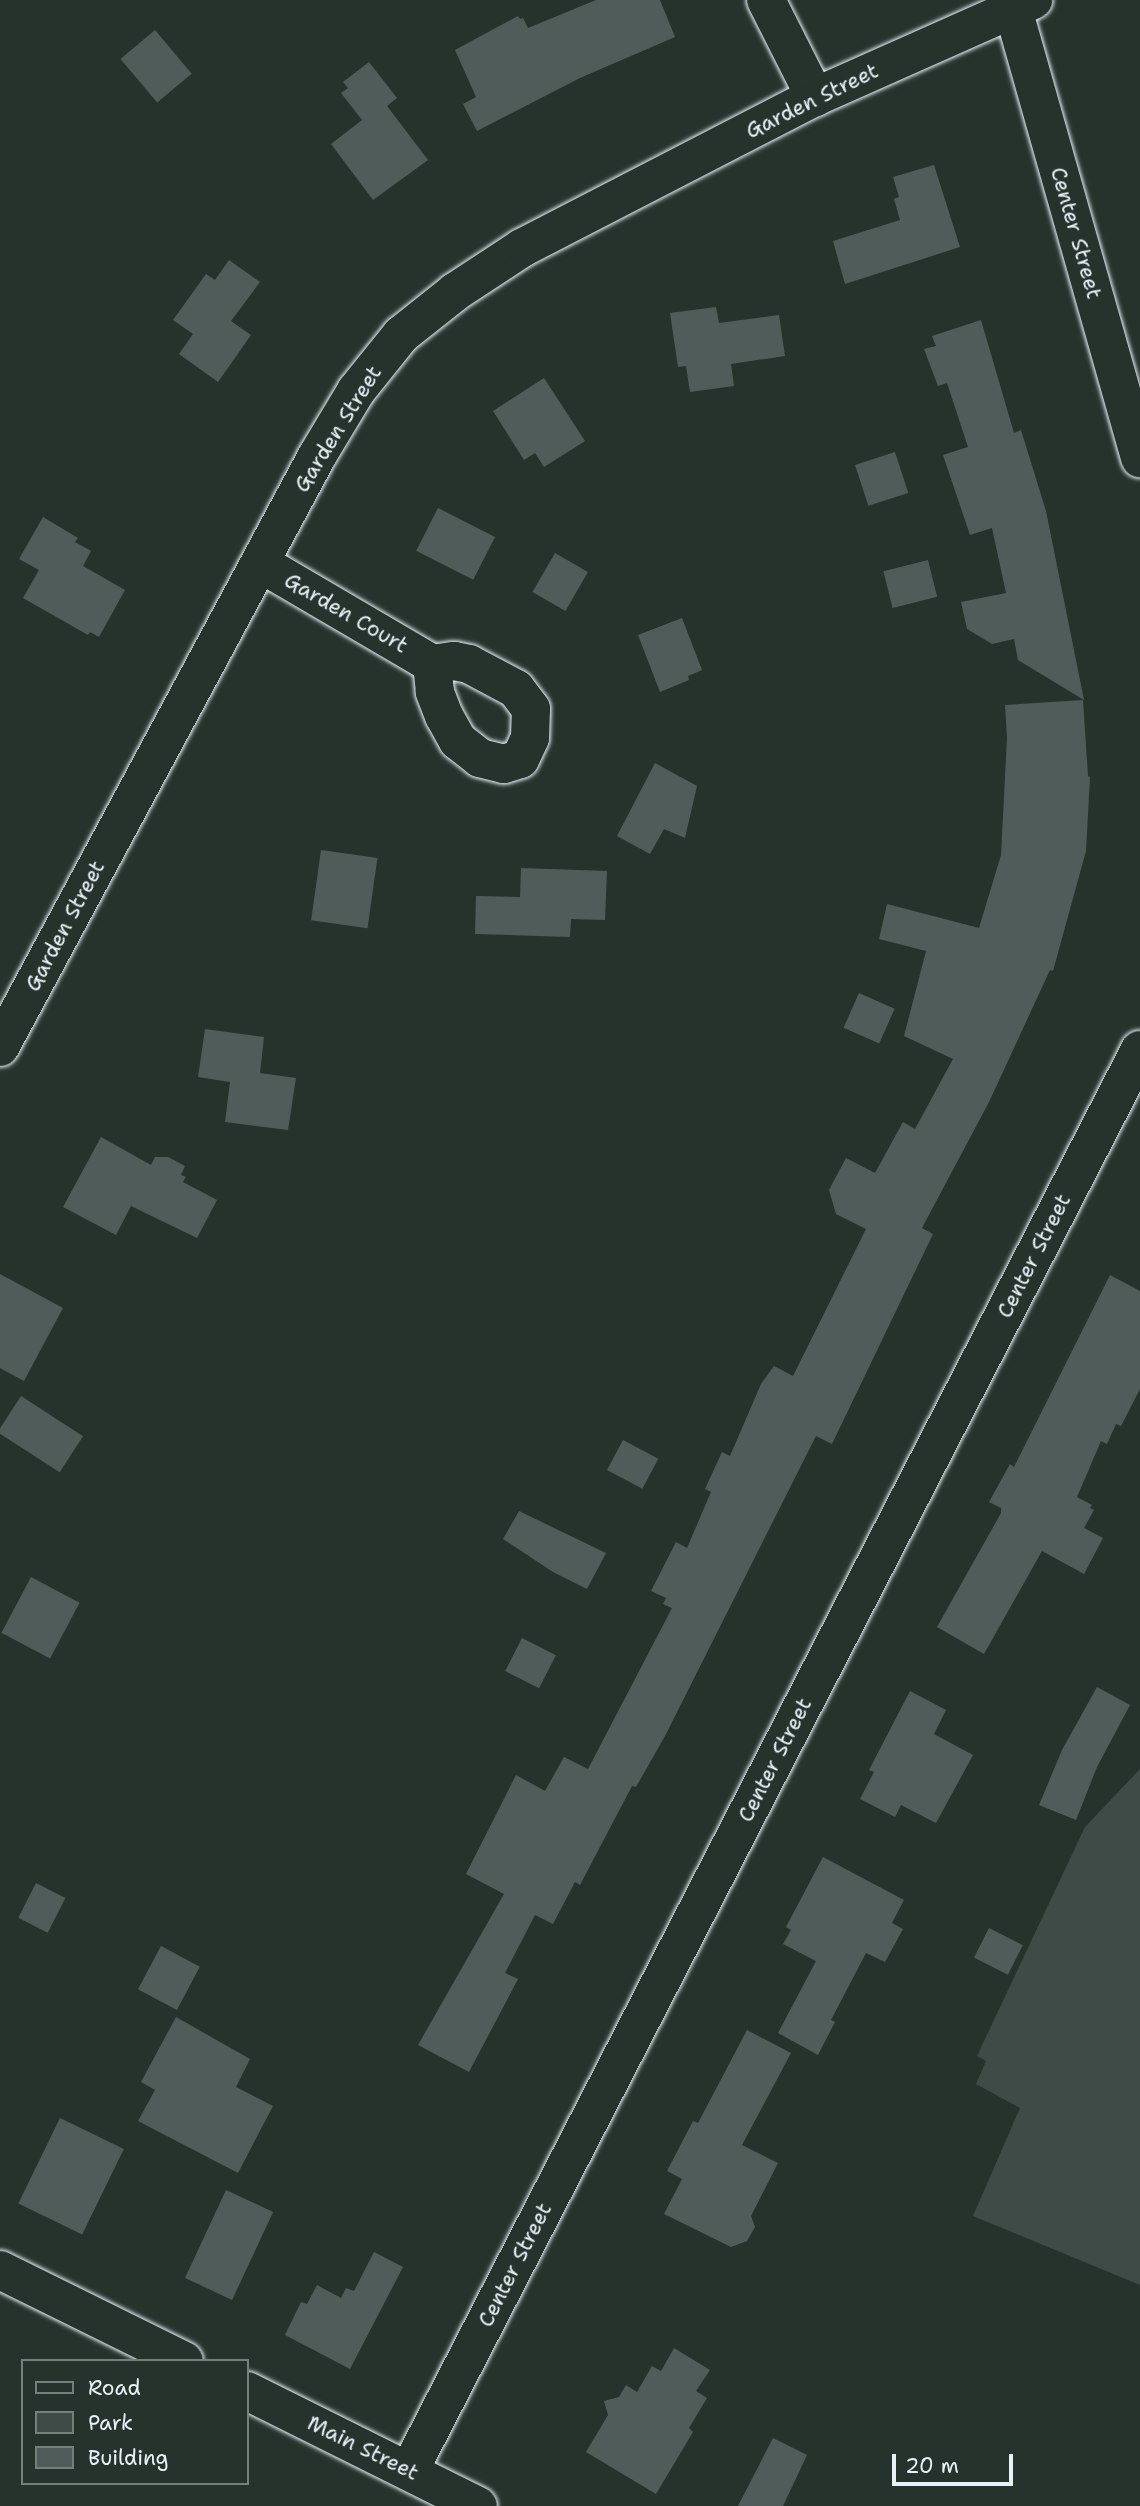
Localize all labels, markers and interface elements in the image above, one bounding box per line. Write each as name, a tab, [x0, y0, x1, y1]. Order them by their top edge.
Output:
street label: Garden Street	[742, 58, 882, 144]
street label: Center Street	[1045, 164, 1107, 302]
street label: Garden Street	[289, 361, 387, 497]
street label: Garden Court	[280, 568, 412, 658]
street label: Garden Street	[20, 856, 110, 996]
street label: Center Street	[992, 1190, 1076, 1322]
street label: Center Street	[733, 1694, 817, 1826]
street label: Center Street	[473, 2199, 557, 2331]
legend	[21, 2359, 248, 2485]
text: Road	[88, 2374, 141, 2402]
text: Park	[88, 2409, 133, 2437]
street label: Main Street	[303, 2410, 423, 2486]
scale bar	[895, 2440, 1016, 2484]
text: Building	[88, 2444, 168, 2472]
text: 20 m	[905, 2452, 959, 2480]

